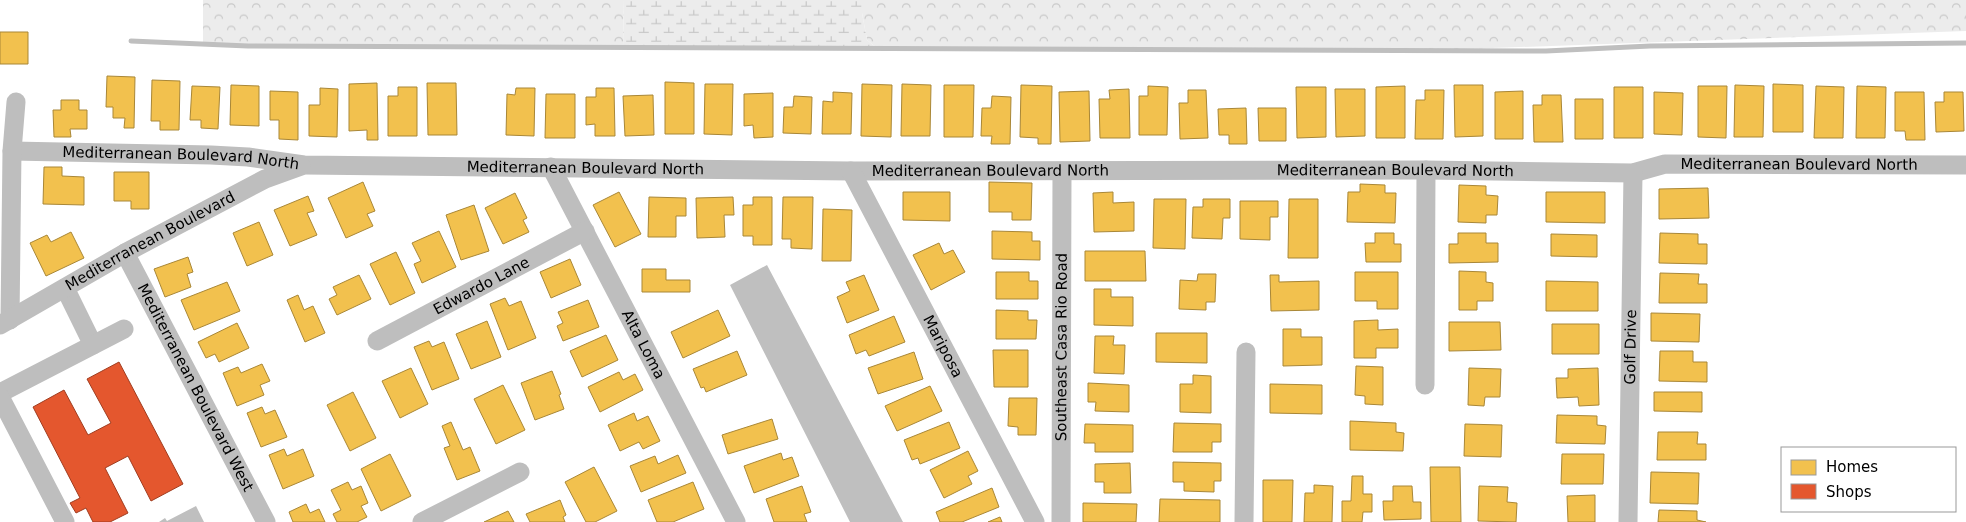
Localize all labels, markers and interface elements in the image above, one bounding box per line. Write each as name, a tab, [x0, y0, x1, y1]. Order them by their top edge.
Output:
street label: Mediterranean Boulevard North	[62, 143, 300, 173]
street label: Mediterranean Boulevard North	[1680, 155, 1918, 174]
street label: Mediterranean Boulevard North	[467, 158, 704, 178]
street label: Mediterranean Boulevard North	[1277, 161, 1514, 180]
street label: Mediterranean Boulevard North	[872, 162, 1109, 180]
street label: Mediterranean Boulevard	[62, 188, 238, 294]
street label: Edwardo Lane	[430, 253, 532, 319]
street label: Southeast Casa Rio Road	[1052, 253, 1071, 441]
street label: Mediterranean Boulevard West	[134, 281, 257, 495]
street label: Alta Loma	[618, 307, 669, 382]
street label: Golf Drive	[1621, 309, 1640, 385]
street label: Mariposa	[919, 312, 967, 381]
legend	[1781, 447, 1956, 512]
text: Homes	[1826, 458, 1878, 476]
text: Shops	[1826, 483, 1872, 501]

